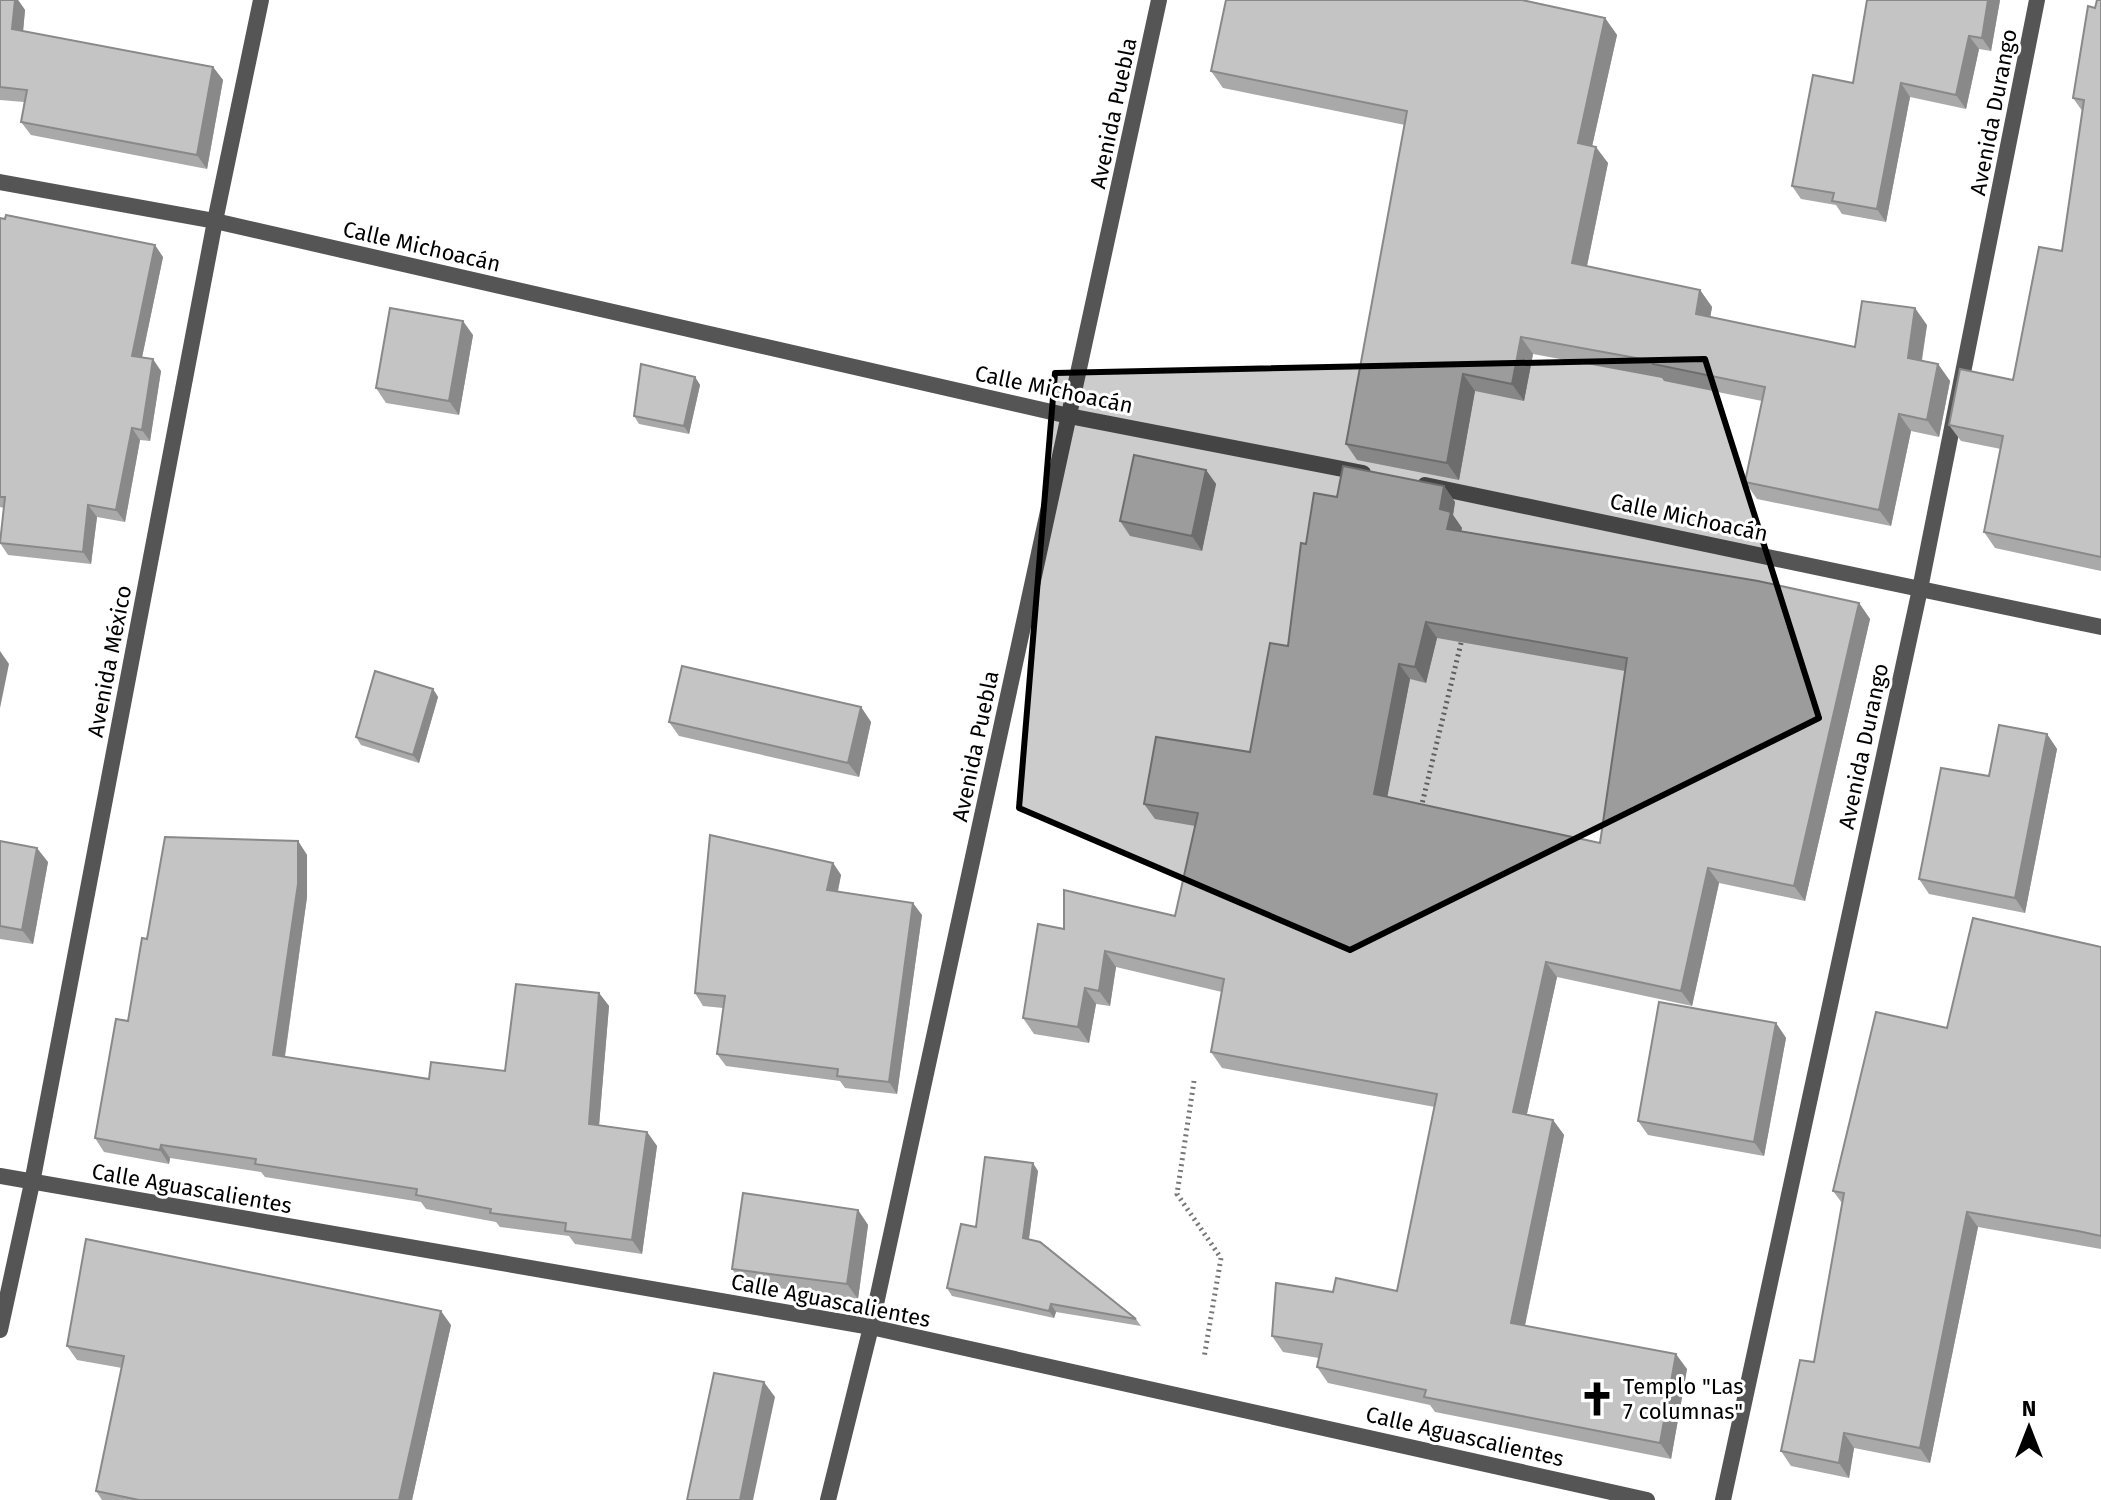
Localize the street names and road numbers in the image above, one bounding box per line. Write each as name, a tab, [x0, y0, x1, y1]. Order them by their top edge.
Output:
street label: Avenida Durango	[1964, 27, 2023, 198]
street label: Avenida Puebla	[1084, 35, 1143, 191]
street label: Calle Michoacán	[340, 215, 503, 278]
street label: Calle Michoacán	[972, 360, 1135, 419]
street label: Calle Michoacán	[1607, 488, 1770, 547]
street label: Avenida México	[82, 583, 137, 739]
street label: Avenida Durango	[1833, 661, 1894, 832]
street label: Avenida Puebla	[946, 668, 1005, 824]
street label: Calle Aguascalientes	[90, 1158, 294, 1219]
street label: Calle Aguascalientes	[729, 1268, 933, 1333]
street label: Calle Aguascalientes	[1363, 1401, 1567, 1472]

